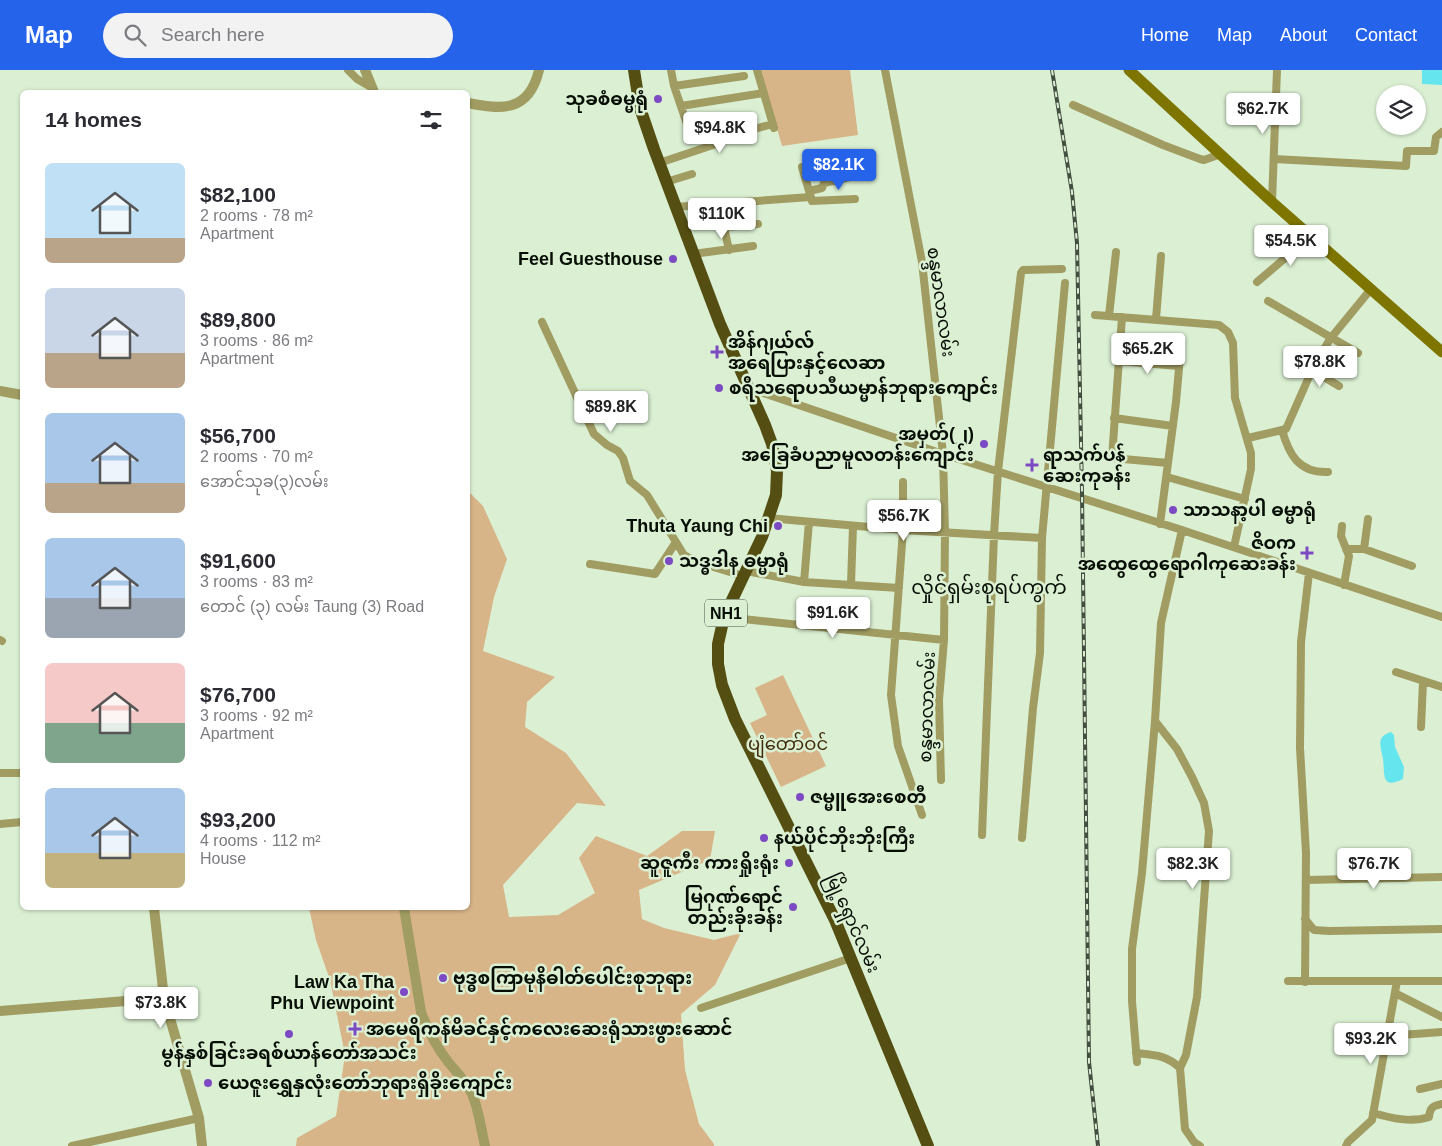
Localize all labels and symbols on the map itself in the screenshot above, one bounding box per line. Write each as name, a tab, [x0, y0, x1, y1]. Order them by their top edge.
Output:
place label: သုခစံဓမ္မရုံ	[565, 89, 648, 113]
pin: $62.7K	[1222, 92, 1304, 135]
marker: သုခစံဓမ္မရုံ	[652, 93, 664, 105]
pin: $94.8K	[679, 112, 761, 154]
pin: $82.1K	[798, 148, 880, 191]
pin: $110K	[687, 198, 757, 240]
pin: $54.5K	[1250, 224, 1332, 267]
street label: စန္ဒမာလာလမ်း	[918, 245, 962, 359]
place label: Feel Guesthouse	[518, 249, 663, 269]
marker: Feel Guesthouse	[667, 253, 679, 265]
place label: အိန်ဂျယ်လ် အရေပြားနှင့်လေဆာ	[728, 330, 885, 377]
pin: $65.2K	[1107, 332, 1189, 375]
marker: အိန်ဂျယ်လ် အရေပြားနှင့်လေဆာ	[710, 345, 724, 359]
pin: $78.8K	[1279, 346, 1361, 388]
place label: စရိသရောပသီယမ္မာန်ဘုရားကျောင်း	[729, 376, 998, 403]
marker: စရိသရောပသီယမ္မာန်ဘုရားကျောင်း	[713, 382, 725, 394]
pin: $89.8K	[570, 390, 652, 433]
place label: အမှတ်(၂) အခြေခံပညာမူလတန်းကျောင်း	[741, 422, 974, 470]
marker: အမှတ်(၂) အခြေခံပညာမူလတန်းကျောင်း	[978, 438, 990, 450]
place label: ရာသက်ပန် ဆေးကုခန်း	[1043, 443, 1131, 490]
marker: ရာသက်ပန် ဆေးကုခန်း	[1025, 458, 1039, 472]
place label: သာသနာ့ပါ ဓမ္မာရုံ	[1183, 498, 1316, 524]
pin: $56.7K	[863, 500, 945, 542]
marker: သာသနာ့ပါ ဓမ္မာရုံ	[1167, 504, 1179, 516]
place label: Thuta Yaung Chi	[626, 516, 768, 536]
marker: Thuta Yaung Chi	[772, 520, 784, 532]
place label: ဇိဝက အထွေထွေရောဂါကုဆေးခန်း	[1078, 531, 1296, 578]
marker: ဇိဝက အထွေထွေရောဂါကုဆေးခန်း	[1300, 546, 1314, 560]
place label: သဒ္ဓဒါန ဓမ္မာရုံ	[679, 549, 789, 575]
marker: သဒ္ဓဒါန ဓမ္မာရုံ	[663, 555, 675, 567]
district label: လှိုင်ရှမ်းစုရပ်ကွက်	[911, 573, 1067, 604]
pin: $91.6K	[792, 596, 874, 639]
road number: NH1	[705, 600, 747, 626]
street label: စန္ဒမာလာလမ်း	[912, 651, 944, 763]
park label: ပျံတော်ဝင်	[748, 731, 828, 759]
place label: ဇမ္မူအေးစေတီ	[810, 785, 927, 811]
marker: ဇမ္မူအေးစေတီ	[794, 791, 806, 803]
place label: နယ်ပိုင်ဘိုးဘိုးကြီး	[774, 826, 915, 852]
marker: နယ်ပိုင်ဘိုးဘိုးကြီး	[758, 832, 770, 844]
pin: $82.3K	[1152, 848, 1234, 890]
pin: $76.7K	[1333, 848, 1415, 890]
place label: ဆူဇူကီး ကားရှိုးရုံး	[640, 851, 779, 877]
marker: ဆူဇူကီး ကားရှိုးရုံး	[783, 857, 795, 869]
street label: မြို့ရှောင်လမ်း	[818, 869, 887, 978]
place label: မြဂုဏ်ရောင် တည်းခိုးခန်း	[685, 885, 783, 932]
marker: မြဂုဏ်ရောင် တည်းခိုးခန်း	[787, 901, 799, 913]
place label: ဗုဒ္ဓစကြာမုနိဓါတ်ပေါင်းစုဘုရား	[453, 966, 692, 992]
place label: Law Ka Tha Phu Viewpoint	[270, 972, 395, 1013]
marker: ဗုဒ္ဓစကြာမုနိဓါတ်ပေါင်းစုဘုရား	[437, 972, 449, 984]
pin: $73.8K	[120, 986, 202, 1029]
marker: Law Ka Tha Phu Viewpoint	[398, 986, 410, 998]
place label: အမေရိကန်မိခင်နှင့်ကလေးဆေးရုံသားဖွားဆောင်	[366, 1017, 732, 1043]
marker: အမေရိကန်မိခင်နှင့်ကလေးဆေးရုံသားဖွားဆောင်	[348, 1022, 362, 1036]
pin: $93.2K	[1330, 1022, 1412, 1065]
marker: မွန်နှစ်ခြင်းခရစ်ယာန်တော်အသင်း	[283, 1028, 295, 1040]
place label: မွန်နှစ်ခြင်းခရစ်ယာန်တော်အသင်း	[161, 1041, 417, 1067]
place label: ယေဇူးရွှေနှလုံးတော်ဘုရားရှိခိုးကျောင်း	[218, 1071, 512, 1098]
marker: ယေဇူးရွှေနှလုံးတော်ဘုရားရှိခိုးကျောင်း	[202, 1077, 214, 1089]

